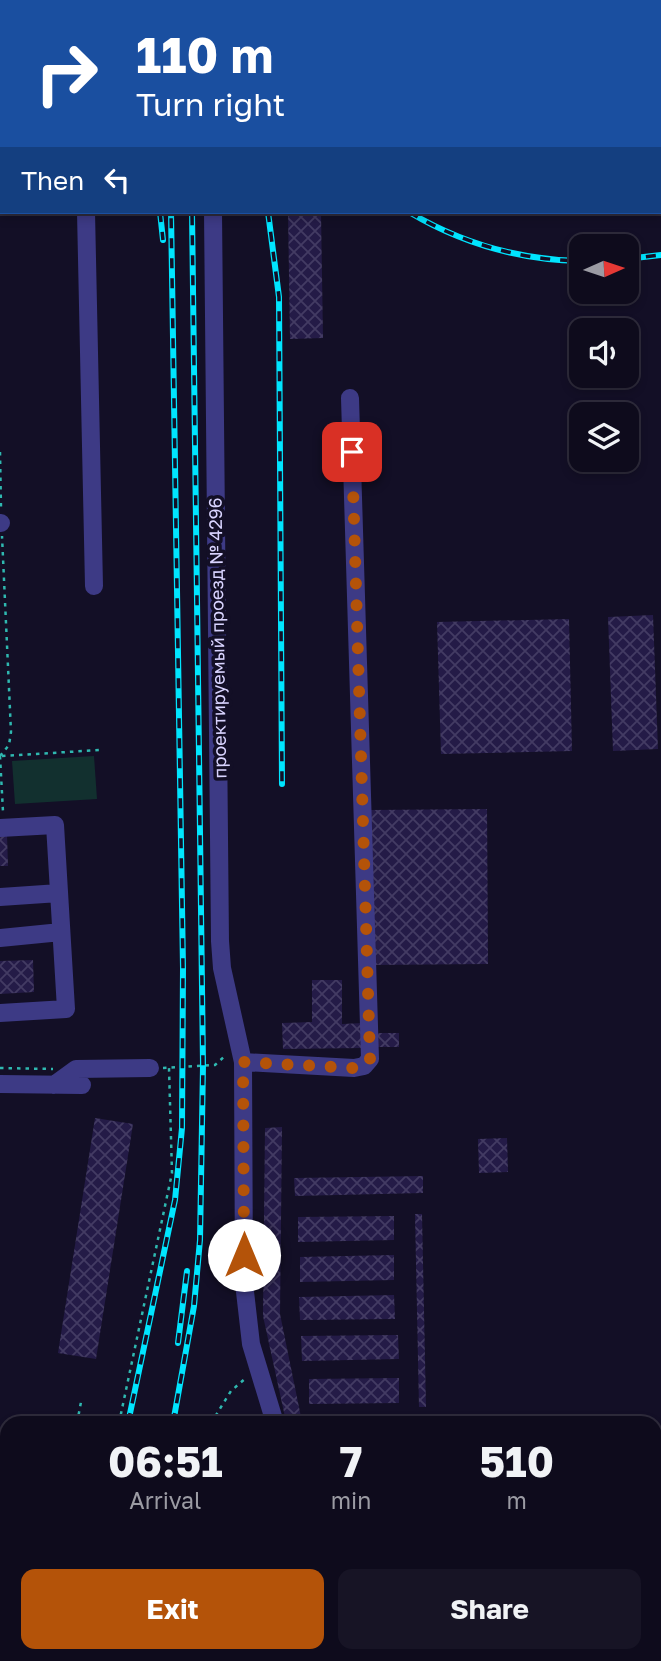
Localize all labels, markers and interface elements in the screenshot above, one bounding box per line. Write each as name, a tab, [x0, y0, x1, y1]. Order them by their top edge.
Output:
text: 110 m	[136, 25, 273, 84]
icon: right	[21, 28, 112, 119]
text: Turn right	[136, 85, 285, 123]
icon: left	[98, 161, 136, 199]
text: Then	[21, 165, 84, 196]
north arrow	[569, 234, 639, 304]
map controls	[569, 234, 639, 472]
button: sound	[569, 318, 639, 388]
button: layers	[569, 402, 639, 472]
pin	[322, 422, 382, 482]
icon: arrive	[333, 433, 371, 471]
street label: проектируемый проезд № 4296	[204, 497, 230, 779]
position arrow	[207, 1218, 281, 1292]
text: 06:51	[108, 1436, 223, 1486]
text: 7	[340, 1436, 362, 1486]
text: 510	[479, 1436, 554, 1486]
text: Arrival	[129, 1486, 201, 1514]
text: min	[331, 1486, 371, 1514]
text: m	[506, 1486, 527, 1514]
button: Exit	[21, 1569, 324, 1649]
button: Share	[338, 1569, 641, 1649]

